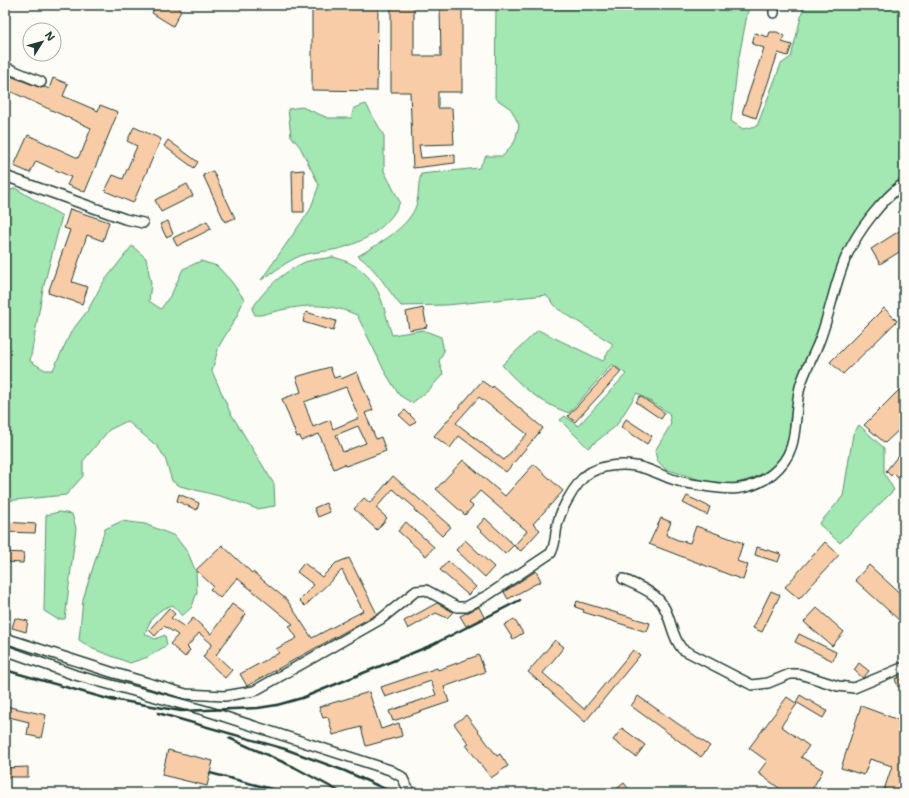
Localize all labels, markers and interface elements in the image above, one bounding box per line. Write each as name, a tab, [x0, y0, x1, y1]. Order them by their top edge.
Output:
north arrow	[22, 22, 62, 62]
text: N	[41, 28, 58, 45]

